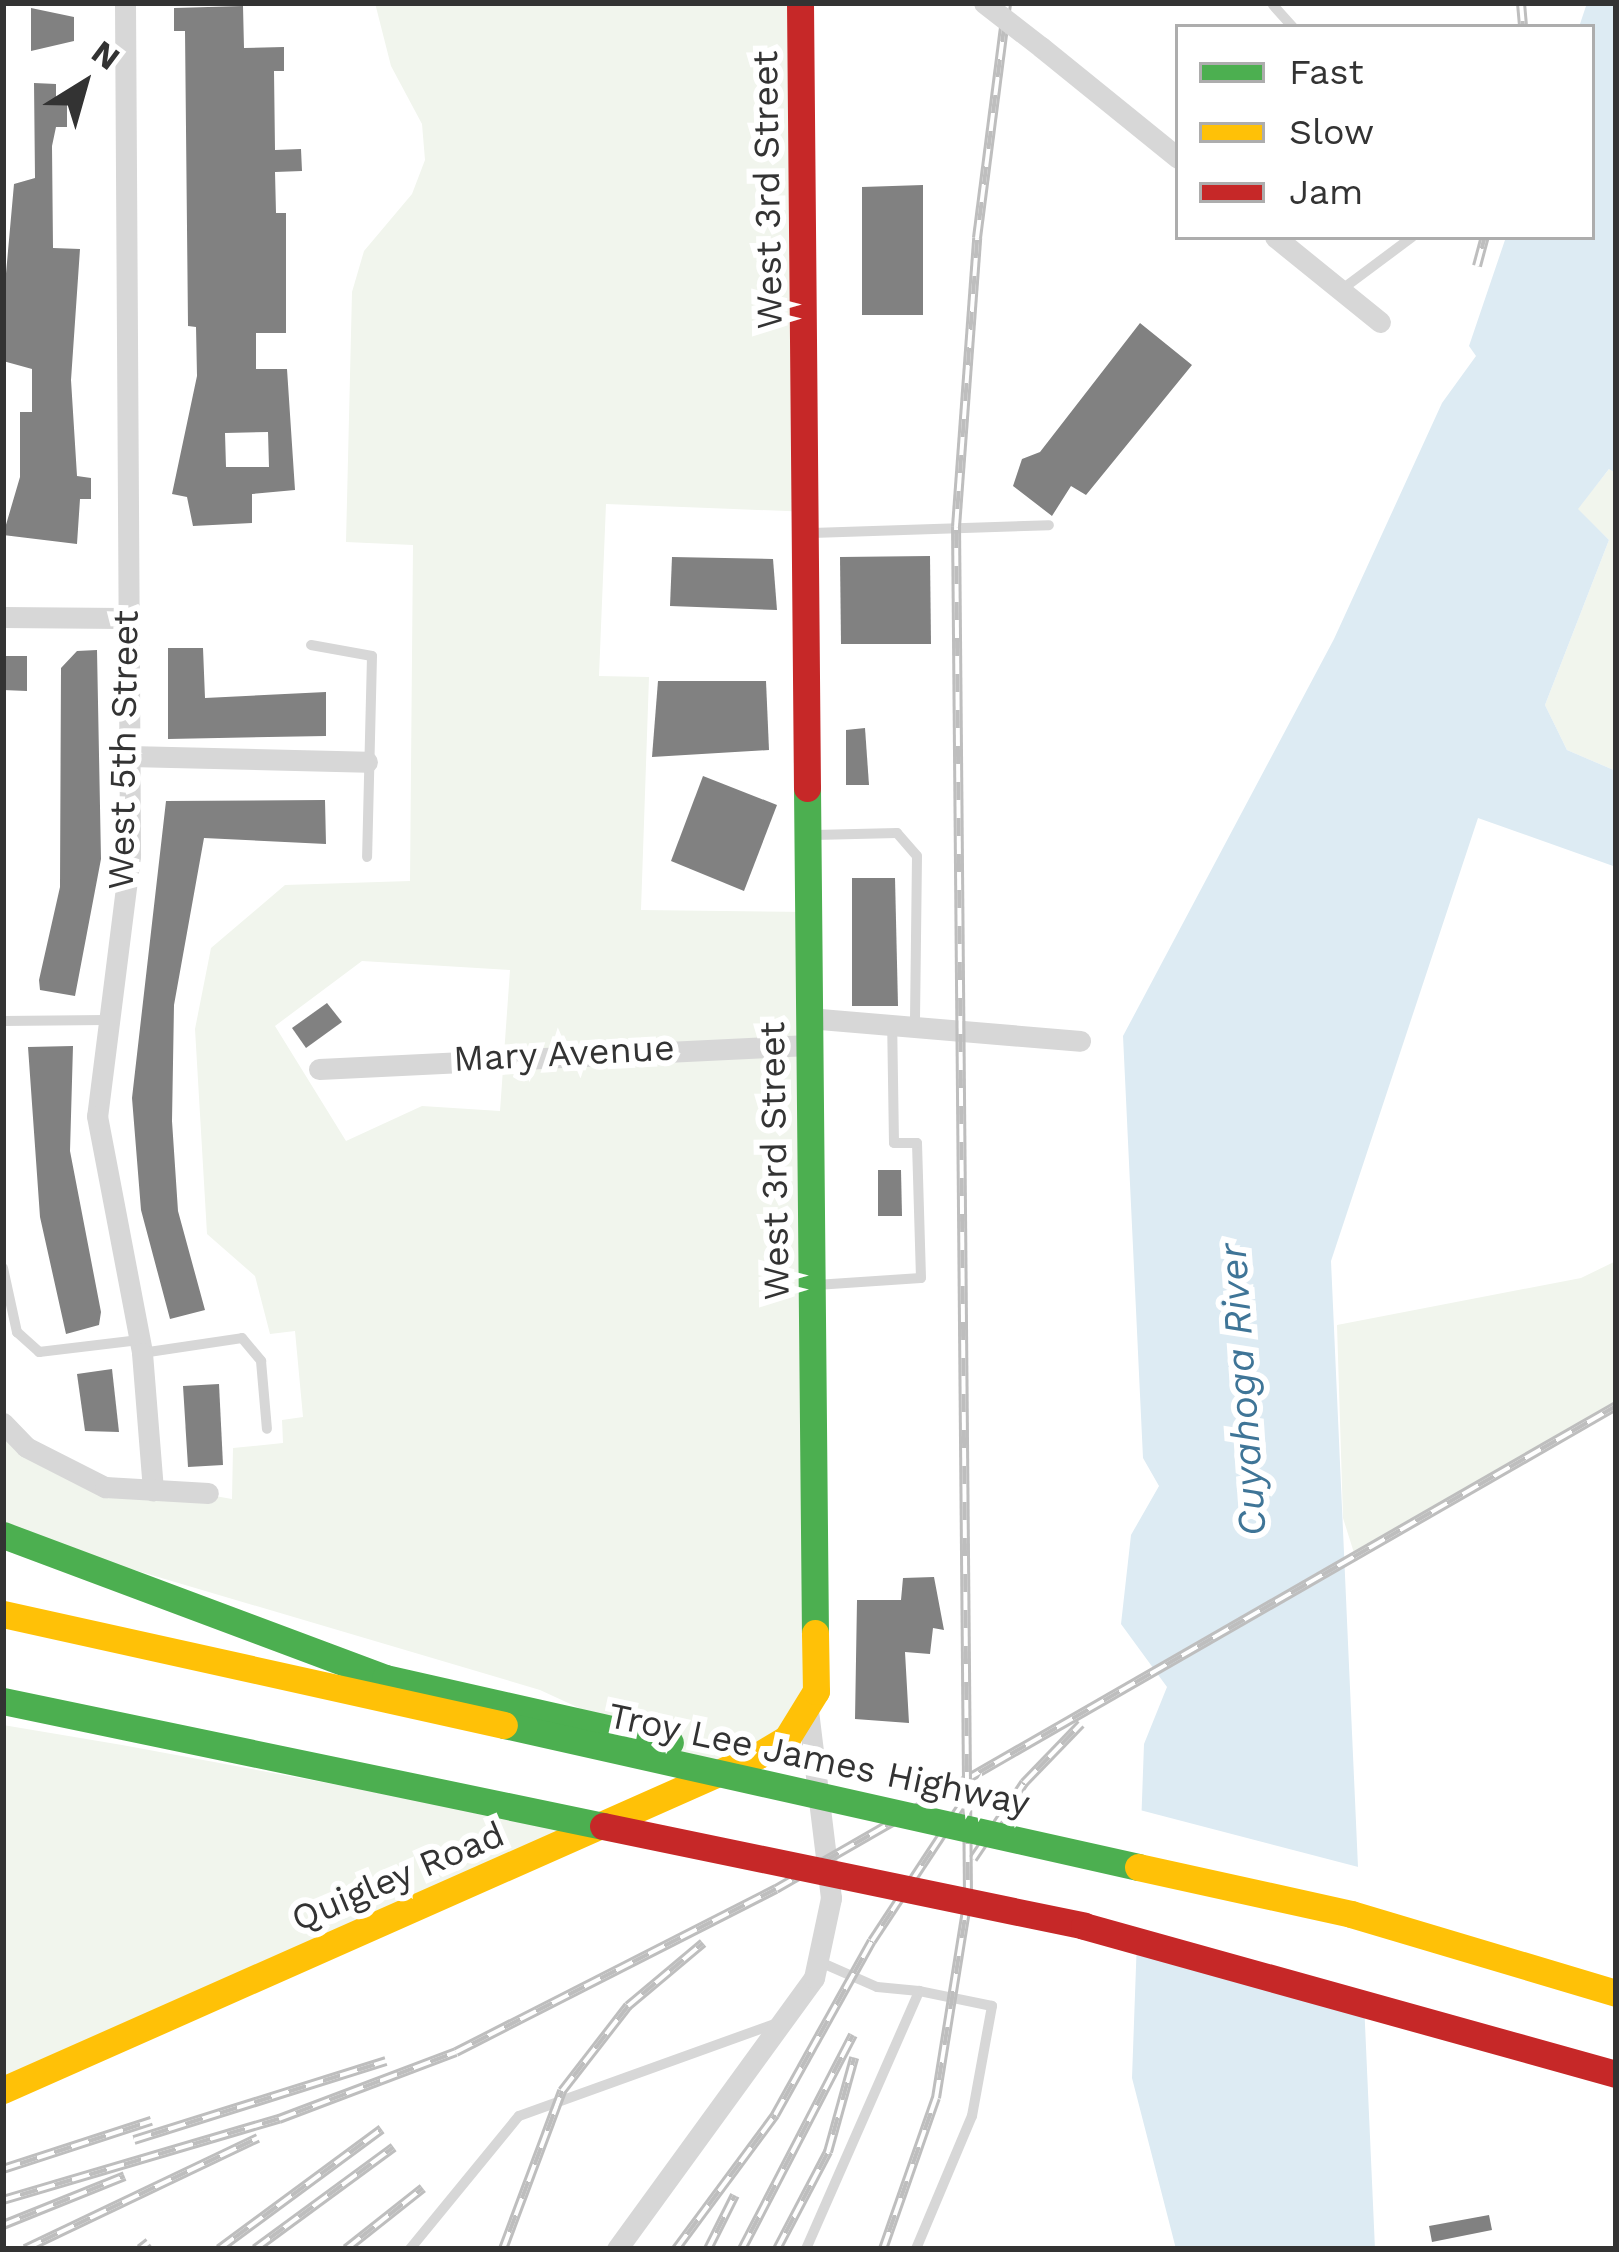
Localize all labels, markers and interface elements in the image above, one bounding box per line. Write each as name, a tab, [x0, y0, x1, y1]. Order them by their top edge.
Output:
north arrow	[24, 24, 144, 144]
legend	[1175, 24, 1595, 240]
text: N	[84, 32, 127, 78]
street label: West 3rd Street	[744, 50, 792, 330]
text: Fast	[1289, 51, 1364, 93]
text: Slow	[1289, 111, 1374, 153]
text: Jam	[1289, 171, 1363, 213]
street label: West 5th Street	[100, 610, 148, 890]
street label: West 3rd Street	[751, 1021, 799, 1301]
street label: Mary Avenue	[451, 1027, 677, 1081]
water label: Cuyahoga River	[1209, 1242, 1277, 1538]
street label: Troy Lee James Highway	[604, 1694, 1034, 1826]
street label: Quigley Road	[285, 1813, 511, 1941]

